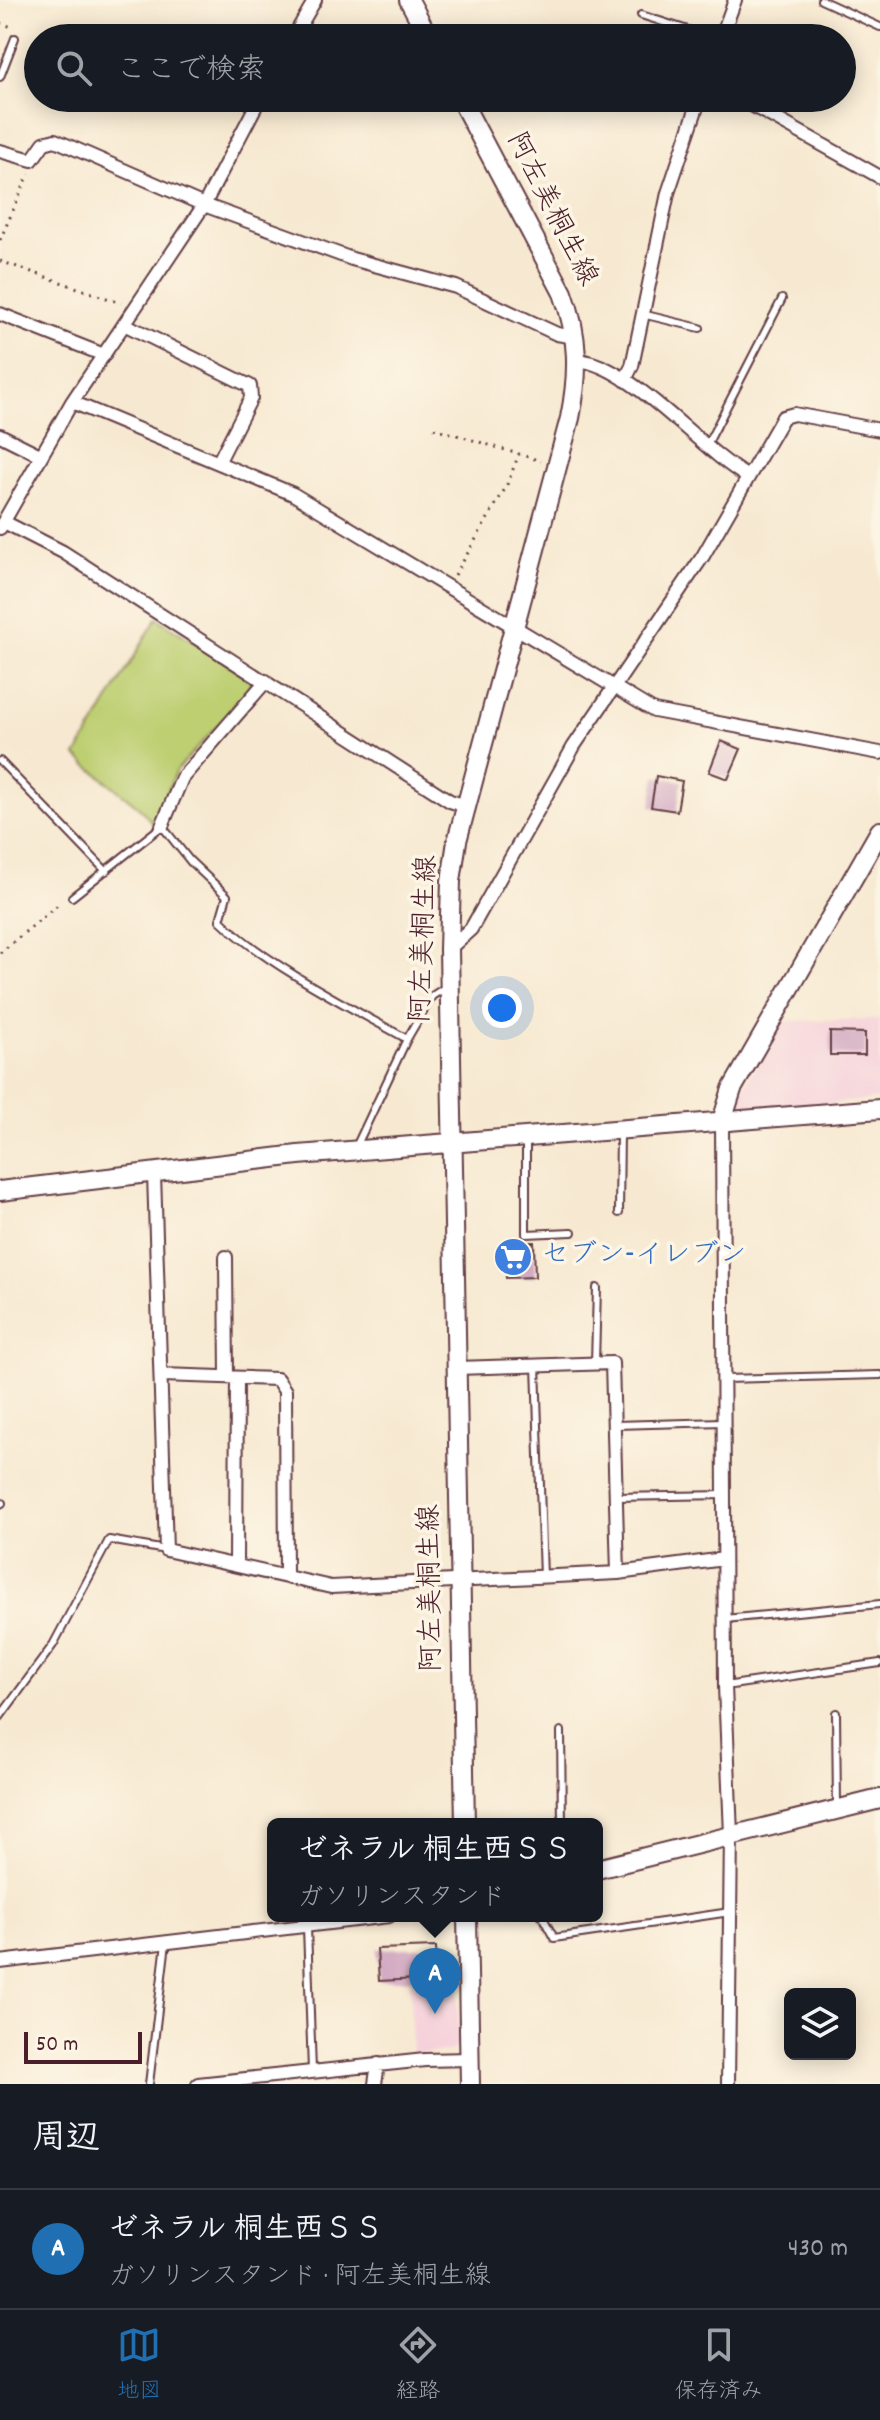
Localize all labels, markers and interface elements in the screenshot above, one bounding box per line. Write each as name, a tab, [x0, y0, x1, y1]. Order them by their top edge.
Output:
search box	[24, 24, 856, 112]
icon: search	[52, 46, 96, 90]
text: ここで検索	[116, 51, 266, 94]
street label: 阿左美桐生線	[494, 126, 606, 294]
street label: 阿左美桐生線	[403, 854, 449, 1024]
your location	[482, 988, 522, 1028]
supermarket icon: セブン-イレブン	[492, 1236, 534, 1278]
place label: セブン-イレブン	[541, 1237, 747, 1277]
street label: 阿左美桐生線	[412, 1504, 454, 1672]
popup	[267, 1818, 603, 1922]
text: ゼネラル 桐生西ＳＳ	[297, 1831, 573, 1874]
text: ガソリンスタンド	[297, 1880, 506, 1917]
pin: A	[409, 1948, 461, 2014]
map controls	[784, 1988, 856, 2060]
button: layers	[784, 1988, 856, 2060]
scale bar	[24, 2028, 142, 2064]
text: 50 m	[36, 2030, 78, 2061]
text: 周辺	[32, 2116, 100, 2165]
text: ゼネラル 桐生西ＳＳ	[108, 2210, 384, 2253]
text: A	[51, 2231, 65, 2268]
text: 430 m	[788, 2231, 848, 2268]
text: ガソリンスタンド · 阿左美桐生線	[108, 2259, 490, 2296]
tab: 地図	[117, 2323, 161, 2408]
tab: 経路	[396, 2323, 440, 2408]
tab: 保存済み	[675, 2323, 763, 2408]

